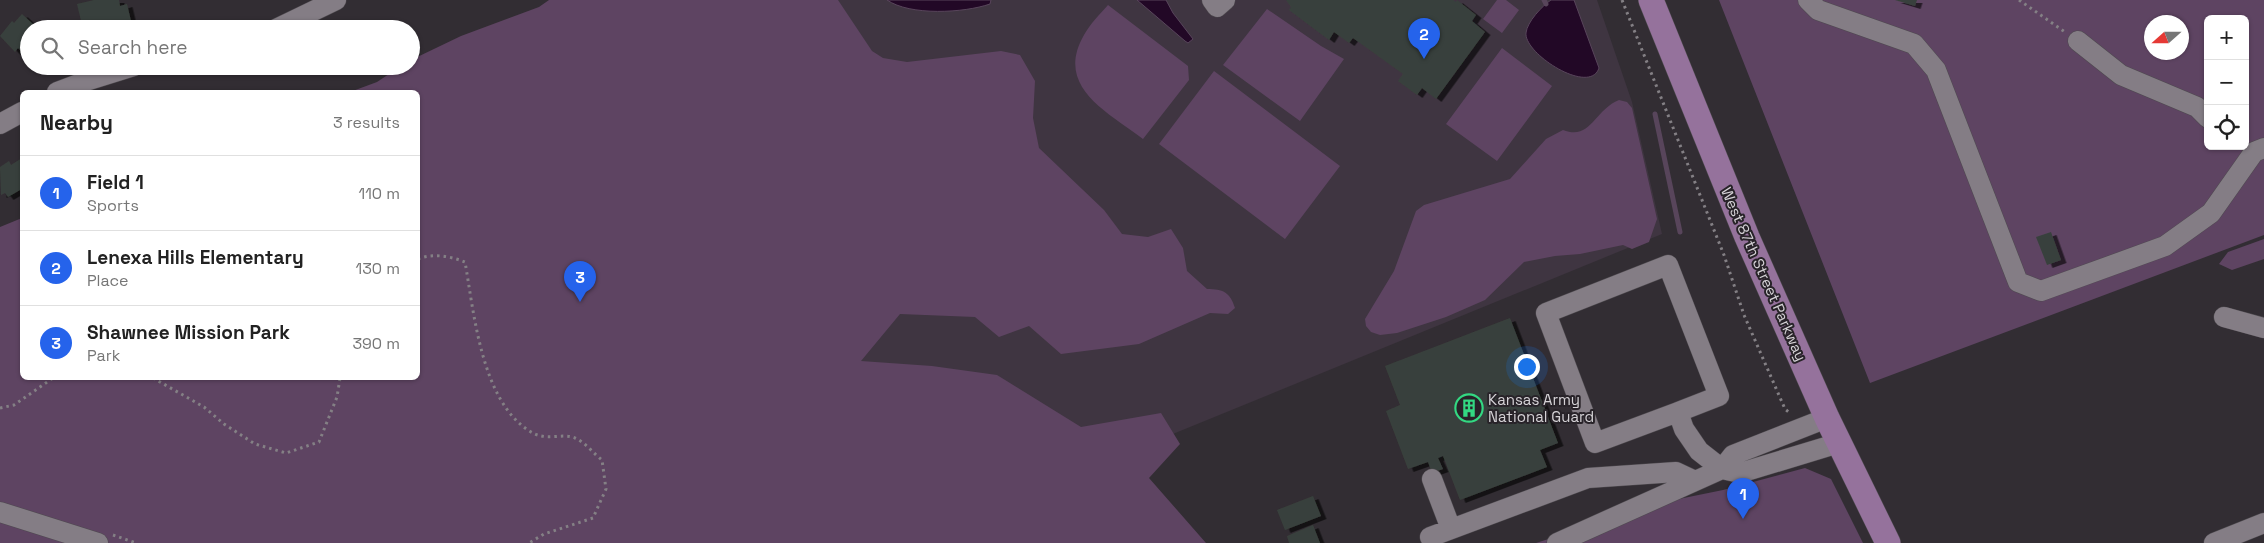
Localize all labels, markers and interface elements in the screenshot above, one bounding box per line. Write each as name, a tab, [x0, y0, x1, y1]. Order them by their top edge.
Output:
north arrow	[2144, 15, 2189, 60]
map controls	[2204, 15, 2249, 150]
button: +	[2204, 15, 2249, 60]
pin: 2	[1408, 18, 1440, 59]
search box	[20, 20, 420, 75]
icon: search	[38, 34, 66, 62]
text: Search here	[78, 35, 188, 60]
button: −	[2204, 60, 2249, 105]
button: locate	[2204, 105, 2249, 150]
text: Nearby	[40, 109, 113, 136]
text: 3 results	[333, 112, 400, 133]
text: Field 1	[87, 170, 144, 195]
text: 1	[52, 183, 60, 204]
text: 110 m	[358, 183, 400, 204]
street label: West 87th Street Parkway	[1717, 184, 1811, 364]
text: Sports	[87, 195, 139, 216]
text: Lenexa Hills Elementary	[87, 245, 304, 270]
text: 2	[51, 258, 61, 279]
text: 130 m	[356, 258, 400, 279]
pin: 3	[564, 261, 596, 302]
text: Place	[87, 270, 129, 291]
text: Shawnee Mission Park	[87, 320, 290, 345]
text: 3	[51, 333, 61, 354]
text: 390 m	[352, 333, 400, 354]
text: Park	[87, 345, 120, 366]
your location	[1514, 354, 1540, 380]
place label: Kansas Army National Guard	[1488, 390, 1594, 426]
building icon: Kansas Army National Guard	[1454, 393, 1484, 423]
pin: 1	[1727, 478, 1759, 519]

